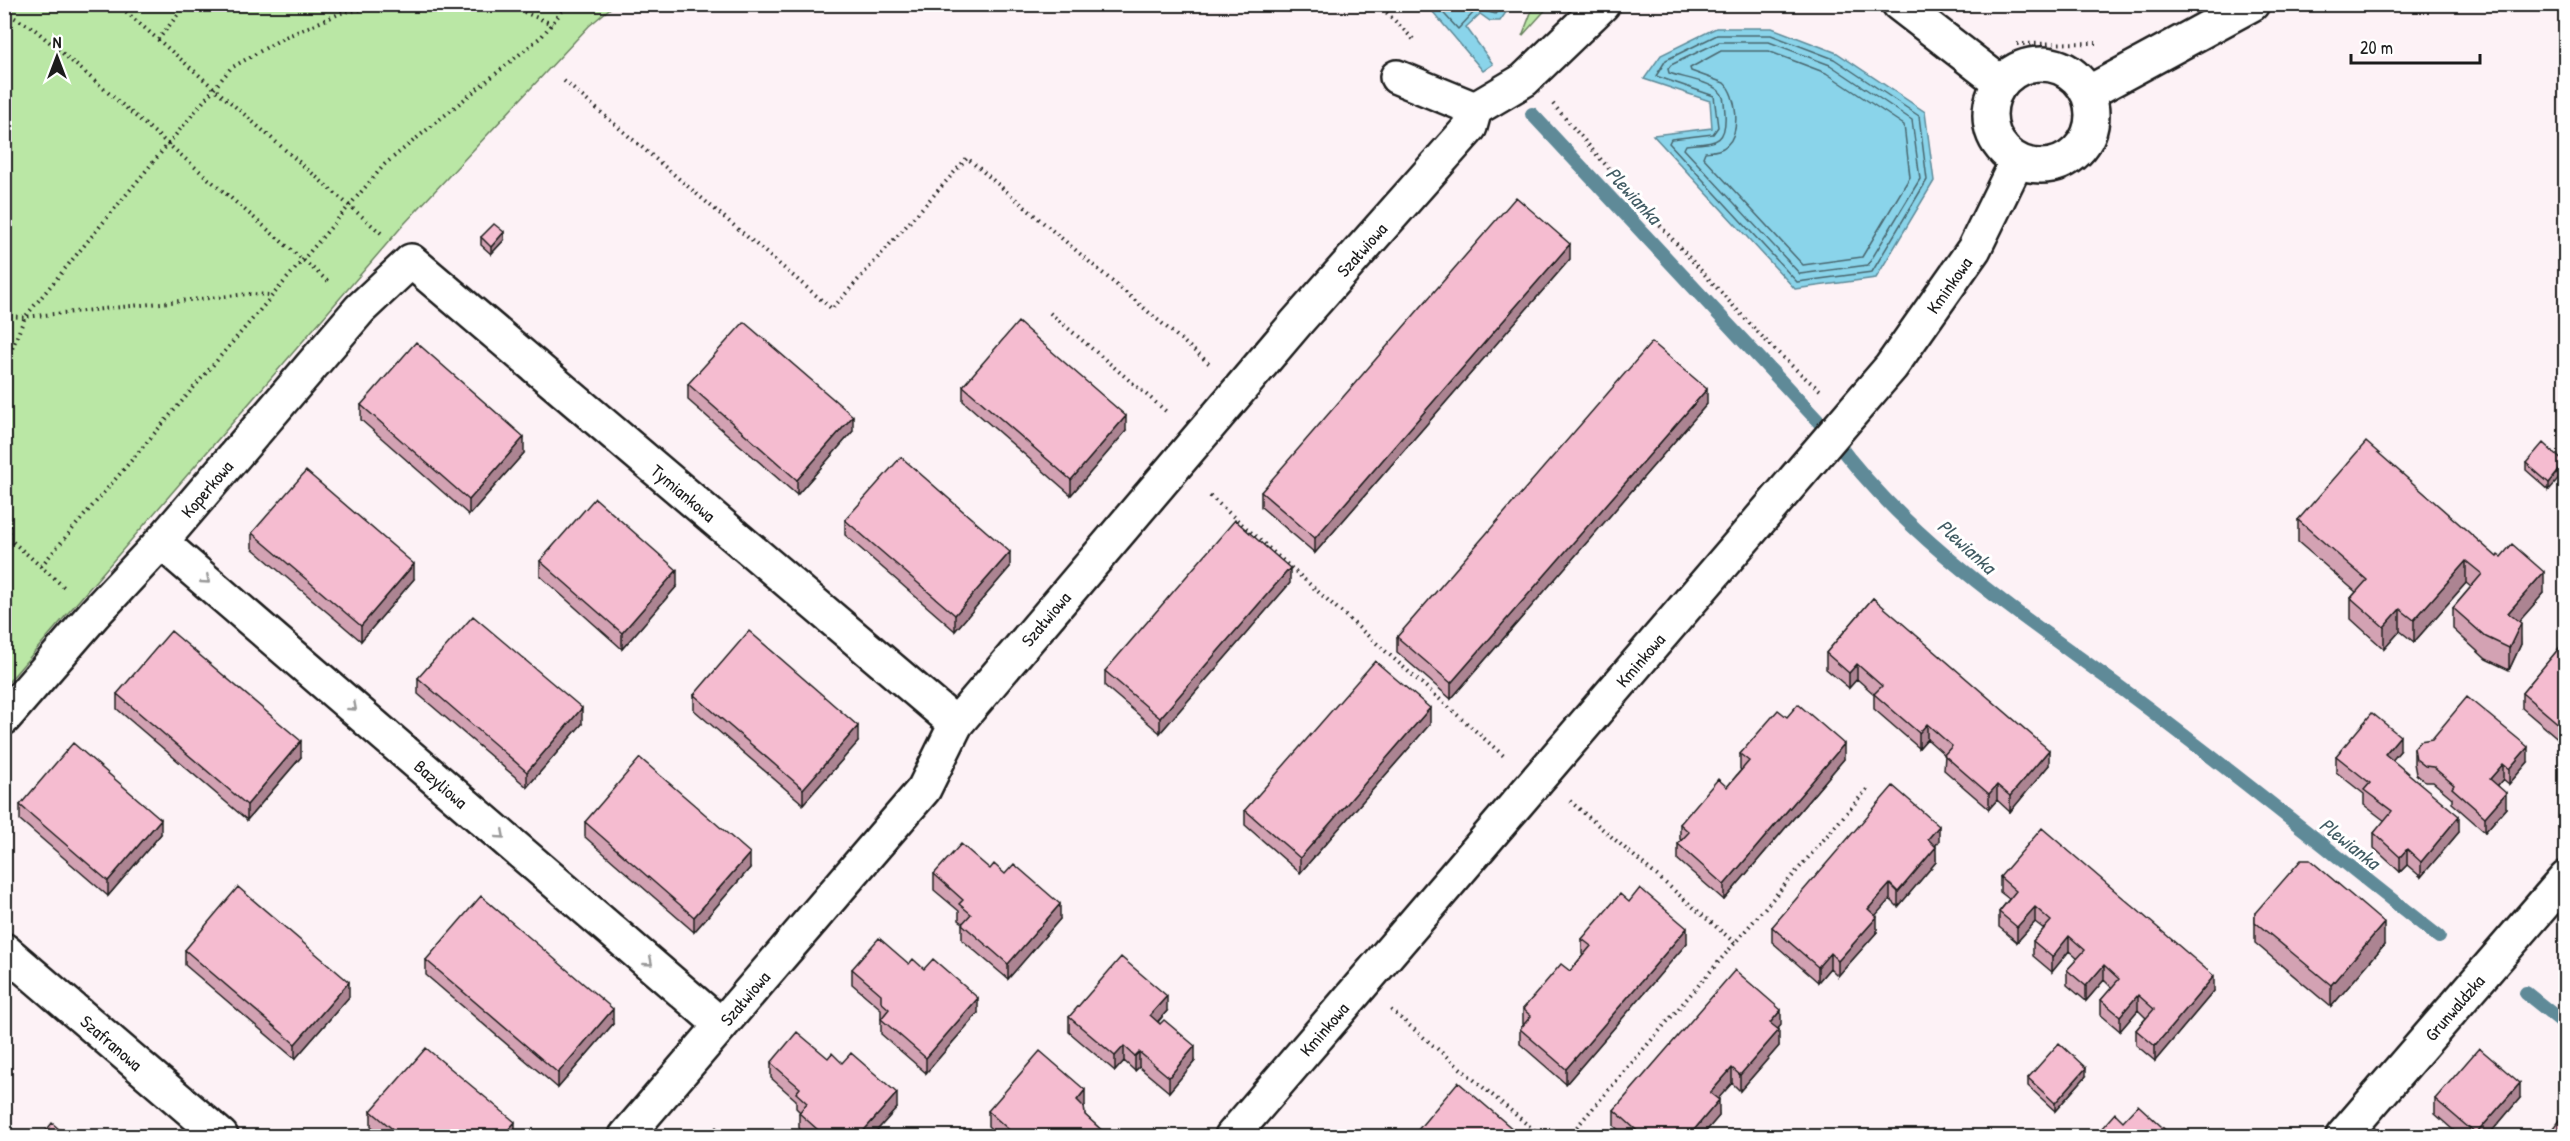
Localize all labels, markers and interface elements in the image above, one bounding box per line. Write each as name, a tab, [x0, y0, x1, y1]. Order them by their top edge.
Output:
north arrow	[27, 27, 87, 87]
scale bar	[2351, 27, 2480, 65]
text: N	[53, 31, 62, 53]
text: 20 m	[2360, 35, 2393, 60]
water label: Plewianka	[1600, 160, 1669, 231]
street label: Szałwiowa	[1330, 217, 1392, 282]
street label: Kminkowa	[1920, 252, 1977, 318]
street label: Koperkowa	[175, 454, 238, 523]
street label: Tymiankowa	[646, 458, 721, 527]
water label: Plewianka	[1932, 513, 2004, 581]
one-way arrow	[199, 573, 210, 584]
street label: Szałwiowa	[1015, 586, 1076, 651]
street label: Kminkowa	[1610, 627, 1670, 692]
one-way arrow	[346, 700, 357, 711]
street label: Bazyliowa	[409, 754, 473, 814]
water label: Plewianka	[2314, 811, 2387, 876]
one-way arrow	[494, 828, 505, 839]
one-way arrow	[642, 955, 653, 966]
street label: Szałwiowa	[714, 965, 775, 1031]
street label: Grunwaldzka	[2418, 969, 2490, 1046]
street label: Kminkowa	[1293, 996, 1354, 1061]
street label: Szafranowa	[75, 1009, 148, 1076]

